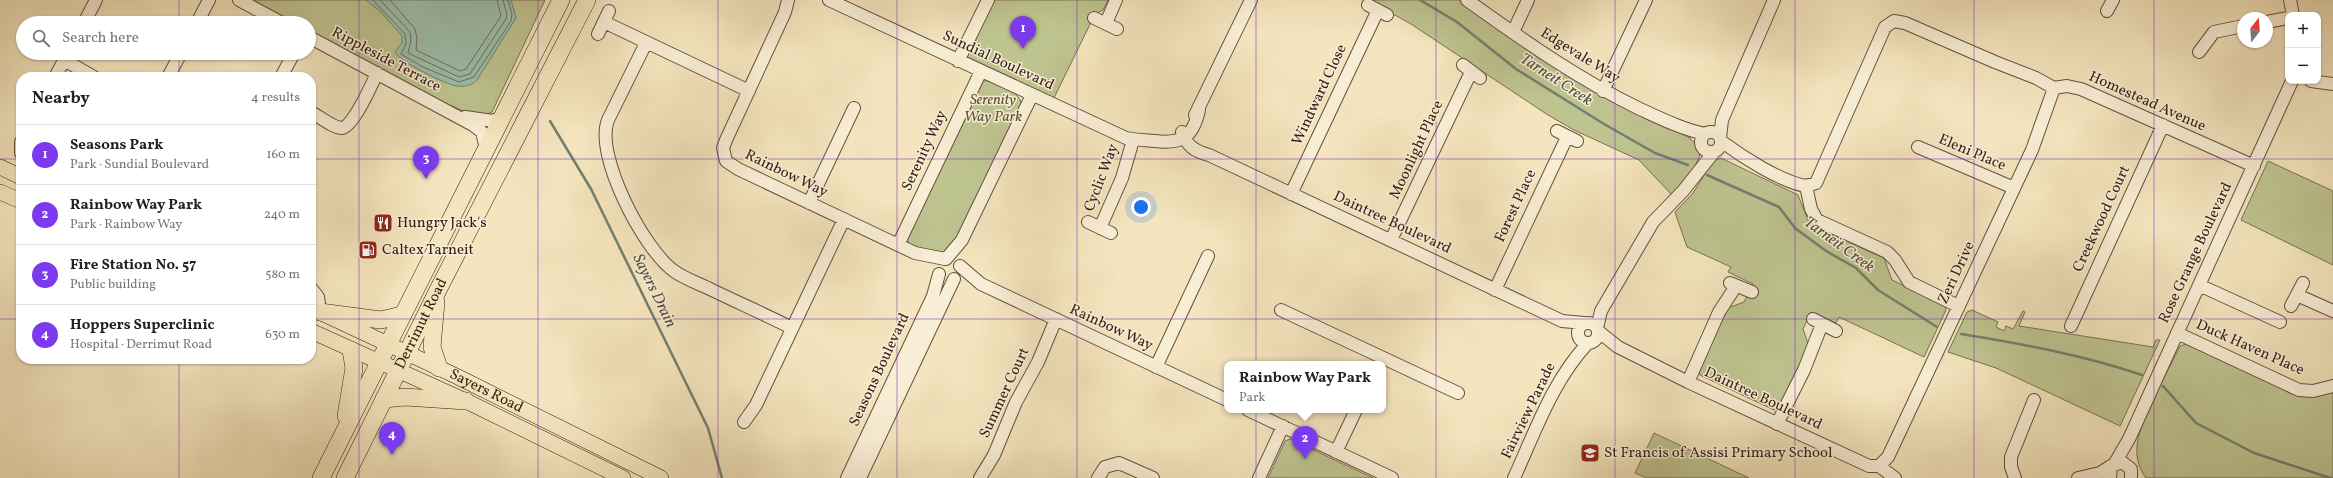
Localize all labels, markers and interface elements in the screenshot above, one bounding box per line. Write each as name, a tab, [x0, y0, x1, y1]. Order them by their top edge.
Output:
north arrow	[2237, 12, 2273, 48]
map controls	[2285, 12, 2321, 84]
button: +	[2285, 12, 2321, 48]
search box	[16, 16, 316, 60]
pin: 1	[1010, 16, 1036, 49]
street label: Rippleside Terrace	[328, 22, 444, 98]
street label: Edgevale Way	[1536, 23, 1624, 89]
street label: Sundial Boulevard	[939, 26, 1057, 96]
icon: search	[30, 27, 52, 49]
text: Search here	[62, 28, 139, 49]
street label: Windward Close	[1287, 41, 1353, 149]
water label: Tarneit Creek	[1515, 48, 1597, 112]
button: −	[2285, 48, 2321, 84]
street label: Homestead Avenue	[2085, 67, 2209, 137]
text: Nearby	[32, 87, 90, 110]
text: 4 results	[251, 89, 300, 107]
park label: Serenity Way Park	[964, 90, 1022, 128]
street label: Moonlight Place	[1385, 97, 1449, 203]
street label: Serenity Way	[897, 107, 953, 195]
street label: Eleni Place	[1935, 129, 2009, 177]
text: Seasons Park	[70, 135, 163, 156]
street label: Cyclic Way	[1079, 141, 1125, 215]
street label: Rainbow Way	[741, 145, 831, 203]
text: 1	[42, 146, 48, 164]
text: 160 m	[266, 146, 300, 164]
pin: 3	[413, 146, 439, 179]
text: Park · Sundial Boulevard	[70, 156, 209, 174]
street label: Creekwood Court	[2068, 162, 2136, 276]
street label: Forest Place	[1490, 166, 1542, 246]
street label: Rose Grange Boulevard	[2154, 179, 2238, 327]
street label: Daintree Boulevard	[1330, 186, 1454, 260]
text: Rainbow Way Park	[70, 195, 202, 216]
your location	[1131, 197, 1151, 217]
text: 2	[42, 206, 48, 224]
text: 240 m	[264, 206, 300, 224]
restaurant icon: Hungry Jack's	[372, 212, 394, 234]
water label: Tarneit Creek	[1799, 212, 1879, 278]
place label: Hungry Jack's	[397, 213, 487, 234]
text: Park · Rainbow Way	[70, 216, 182, 234]
street label: Zeri Drive	[1933, 238, 1981, 308]
fuel station icon: Caltex Tarneit	[357, 239, 379, 261]
place label: Caltex Tarneit	[382, 240, 474, 261]
water label: Sayers Drain	[627, 250, 681, 332]
text: Fire Station No. 57	[70, 255, 196, 276]
text: 3	[42, 266, 48, 284]
text: 580 m	[265, 266, 300, 284]
street label: Derrimut Road	[390, 275, 453, 373]
text: Public building	[70, 276, 156, 294]
street label: Rainbow Way	[1066, 299, 1156, 357]
street label: Seasons Boulevard	[844, 310, 916, 430]
text: Hoppers Superclinic	[70, 315, 215, 336]
street label: Duck Haven Place	[2192, 315, 2308, 381]
text: 4	[41, 326, 49, 344]
text: 630 m	[265, 326, 300, 344]
text: Hospital · Derrimut Road	[70, 336, 212, 354]
street label: Summer Court	[975, 344, 1035, 442]
street label: Fairview Parade	[1497, 359, 1561, 463]
popup	[1224, 361, 1386, 413]
street label: Daintree Boulevard	[1701, 362, 1825, 436]
street label: Sayers Road	[446, 364, 527, 418]
text: Rainbow Way Park	[1239, 368, 1371, 389]
text: Park	[1239, 389, 1265, 407]
pin: 4	[379, 422, 405, 455]
pin: 2	[1292, 426, 1318, 459]
school or university icon: St Francis of Assisi Primary School	[1579, 442, 1601, 464]
place label: St Francis of Assisi Primary School	[1604, 443, 1832, 464]

